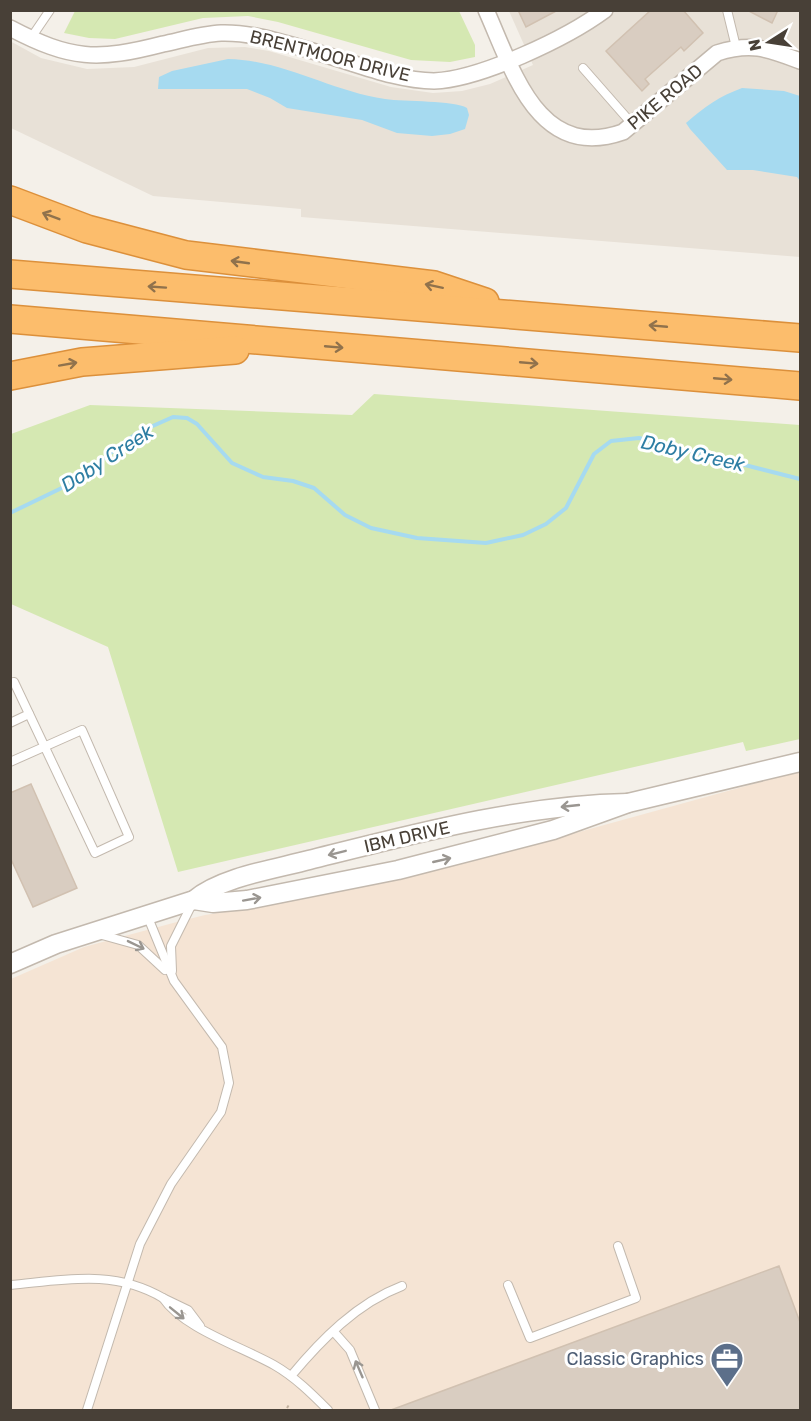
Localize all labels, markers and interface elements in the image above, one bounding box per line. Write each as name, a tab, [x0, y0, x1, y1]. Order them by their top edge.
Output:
north arrow	[739, 12, 799, 72]
street label: BRENTMOOR DRIVE	[248, 25, 412, 87]
text: N	[744, 37, 765, 53]
street label: PIKE ROAD	[623, 59, 707, 135]
one-way arrow	[43, 210, 61, 221]
one-way arrow	[231, 256, 251, 267]
one-way arrow	[424, 280, 443, 292]
one-way arrow	[148, 281, 167, 292]
one-way arrow	[649, 321, 669, 332]
one-way arrow	[324, 342, 344, 353]
one-way arrow	[518, 358, 538, 369]
one-way arrow	[57, 359, 77, 370]
one-way arrow	[713, 374, 733, 385]
water label: Doby Creek	[56, 419, 158, 497]
water label: Doby Creek	[639, 429, 748, 477]
one-way arrow	[560, 801, 580, 812]
street label: IBM DRIVE	[362, 816, 452, 858]
one-way arrow	[328, 847, 347, 859]
one-way arrow	[433, 853, 452, 865]
one-way arrow	[241, 894, 261, 905]
one-way arrow	[127, 939, 144, 951]
one-way arrow	[169, 1307, 185, 1320]
office icon: Classic Graphics	[709, 1341, 745, 1388]
place label: Classic Graphics	[567, 1348, 704, 1370]
one-way arrow	[352, 1360, 364, 1378]

